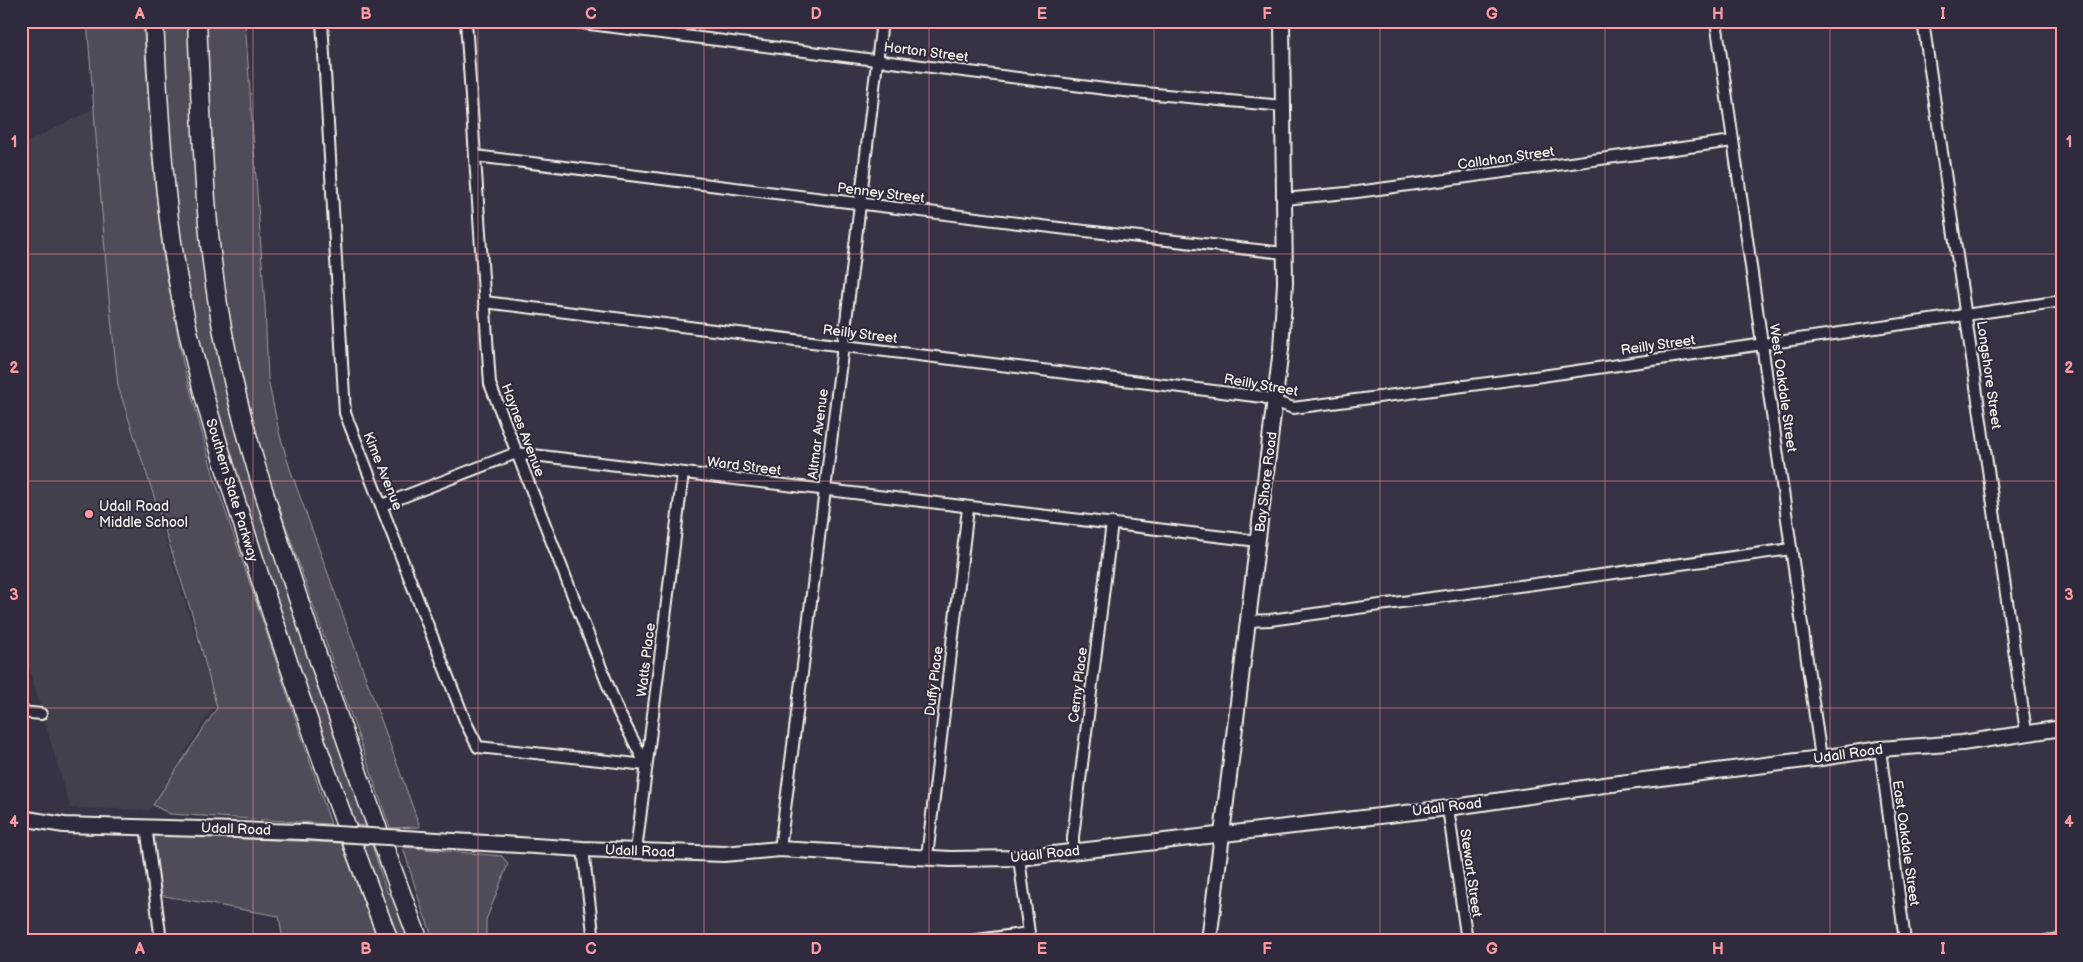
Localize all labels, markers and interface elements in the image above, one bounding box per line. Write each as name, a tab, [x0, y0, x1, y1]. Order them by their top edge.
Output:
text: A	[134, 5, 145, 24]
text: B	[360, 5, 372, 24]
text: C	[585, 5, 597, 24]
text: D	[810, 5, 822, 24]
text: E	[1037, 5, 1047, 24]
text: F	[1262, 5, 1272, 24]
text: G	[1486, 5, 1498, 24]
text: H	[1712, 5, 1724, 24]
text: I	[1940, 5, 1946, 24]
street label: Horton Street	[883, 38, 970, 66]
text: 1	[11, 133, 17, 152]
text: 1	[2066, 133, 2072, 152]
street label: Callahan Street	[1457, 143, 1556, 173]
street label: Penney Street	[836, 179, 926, 207]
street label: Longshore Street	[1973, 320, 2005, 431]
street label: Reilly Street	[822, 321, 899, 347]
street label: West Oakdale Street	[1766, 323, 1801, 454]
street label: Reilly Street	[1620, 331, 1697, 359]
text: 2	[9, 359, 19, 378]
text: 2	[2064, 359, 2074, 378]
street label: Reilly Street	[1223, 370, 1300, 400]
street label: Haynes Avenue	[497, 381, 549, 479]
street label: Altmar Avenue	[804, 388, 832, 480]
street label: Southern State Parkway	[202, 416, 262, 564]
street label: Kime Avenue	[360, 429, 406, 513]
street label: Bay Shore Road	[1251, 431, 1281, 533]
street label: Ward Street	[706, 453, 783, 479]
place label: Udall Road Middle School	[99, 498, 188, 531]
marker: Udall Road Middle School	[83, 508, 95, 520]
text: 3	[9, 586, 19, 605]
text: 3	[2064, 586, 2074, 605]
street label: Watts Place	[633, 622, 659, 698]
street label: Duffy Place	[921, 645, 947, 717]
street label: Cerny Place	[1065, 646, 1091, 724]
street label: Udall Road	[1812, 741, 1884, 767]
street label: East Oakdale Street	[1889, 779, 1923, 907]
street label: Udall Road	[1411, 794, 1483, 820]
text: 4	[9, 813, 19, 832]
text: 4	[2064, 813, 2074, 832]
street label: Udall Road	[201, 819, 271, 839]
street label: Stewart Street	[1456, 828, 1486, 919]
street label: Udall Road	[605, 841, 675, 861]
street label: Udall Road	[1009, 842, 1081, 866]
text: A	[134, 940, 145, 959]
text: B	[360, 940, 372, 959]
text: C	[585, 940, 597, 959]
text: D	[810, 940, 822, 959]
text: E	[1037, 940, 1047, 959]
text: F	[1262, 940, 1272, 959]
text: G	[1486, 940, 1498, 959]
text: H	[1712, 940, 1724, 959]
text: I	[1940, 940, 1946, 959]

